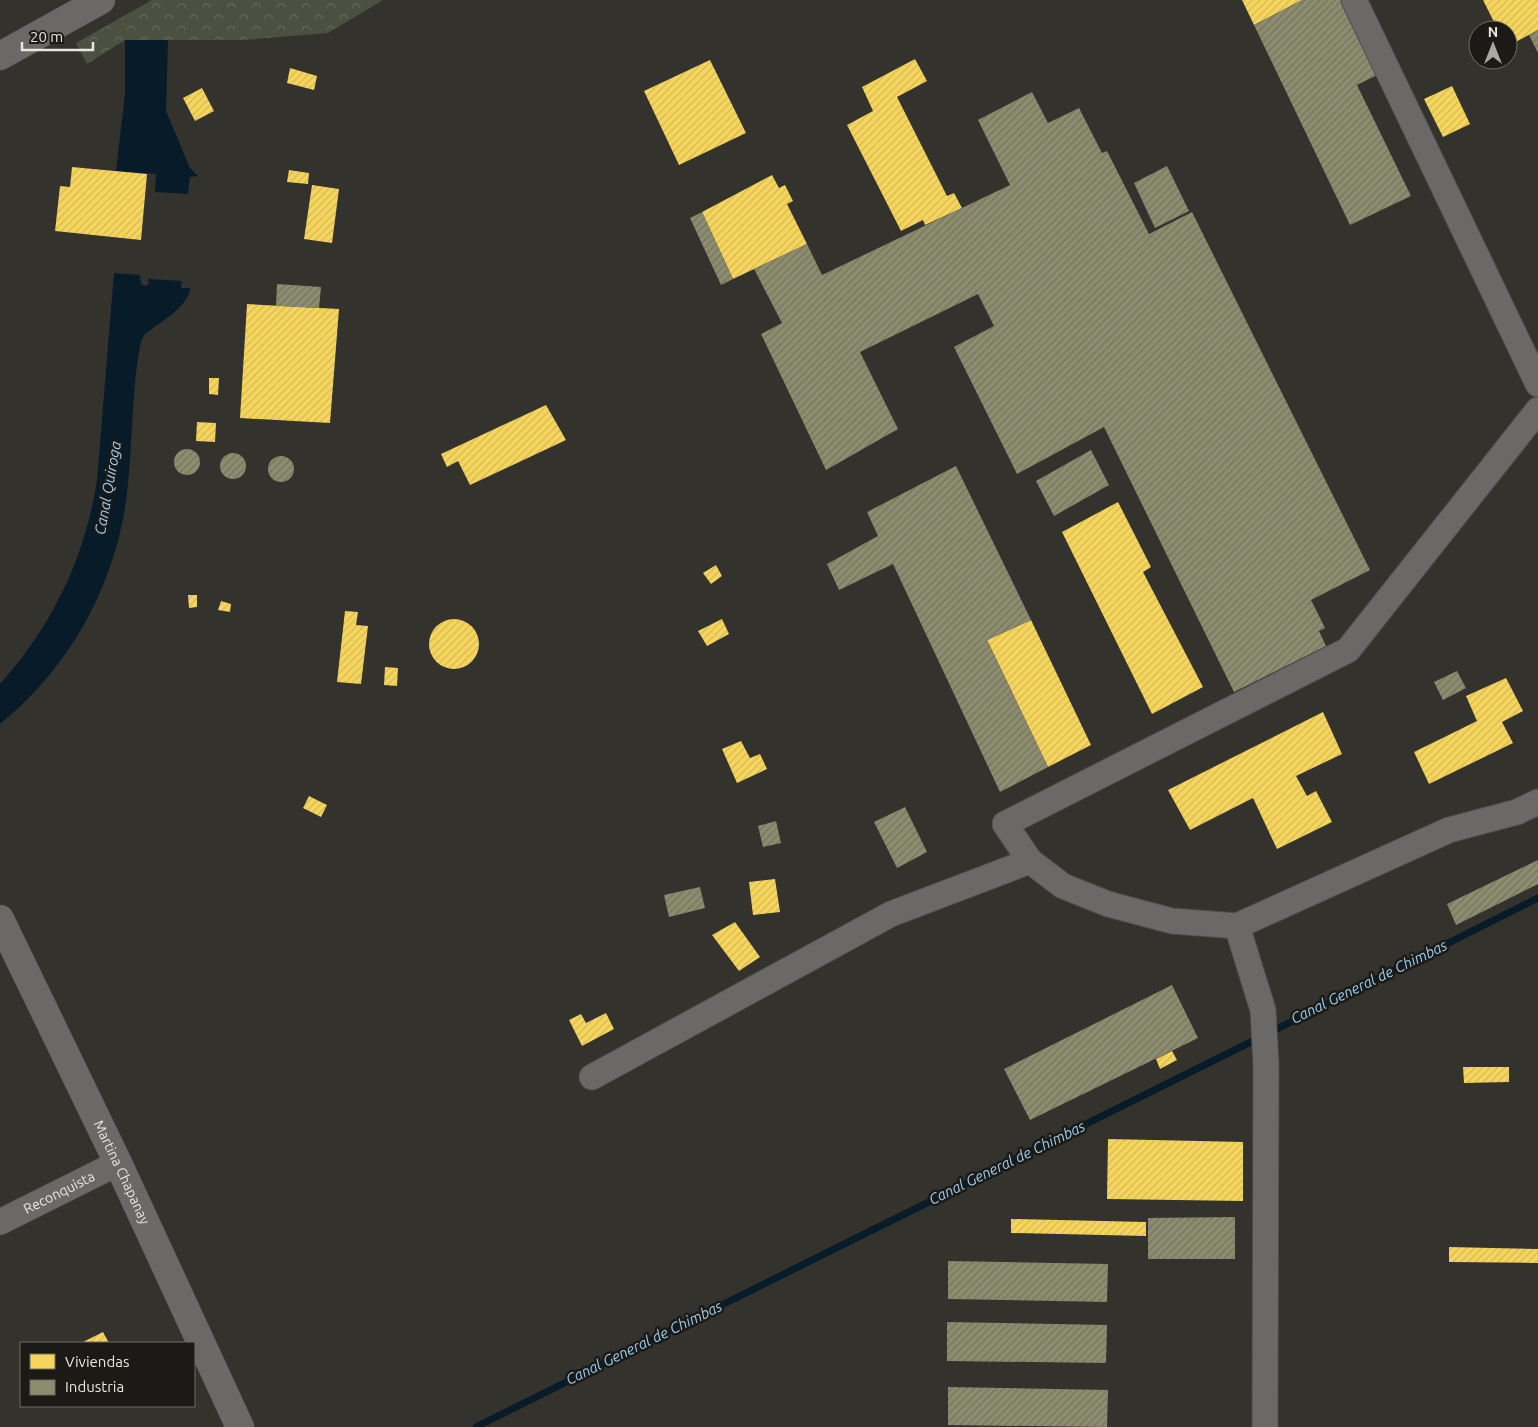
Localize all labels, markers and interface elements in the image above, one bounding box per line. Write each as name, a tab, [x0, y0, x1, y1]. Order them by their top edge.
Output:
scale bar	[22, 20, 94, 52]
north arrow	[1468, 20, 1518, 70]
text: N	[1488, 24, 1498, 40]
text: 20 m	[30, 28, 63, 45]
water label: Canal Quiroga	[91, 440, 125, 536]
water label: Canal General de Chimbas	[1288, 936, 1450, 1027]
water label: Canal General de Chimbas	[926, 1117, 1088, 1208]
street label: Martina Chapanay	[91, 1118, 153, 1227]
street label: Reconquista	[21, 1168, 97, 1217]
water label: Canal General de Chimbas	[563, 1297, 725, 1388]
legend	[20, 1342, 195, 1407]
text: Viviendas	[65, 1353, 129, 1370]
text: Industria	[65, 1378, 124, 1395]

